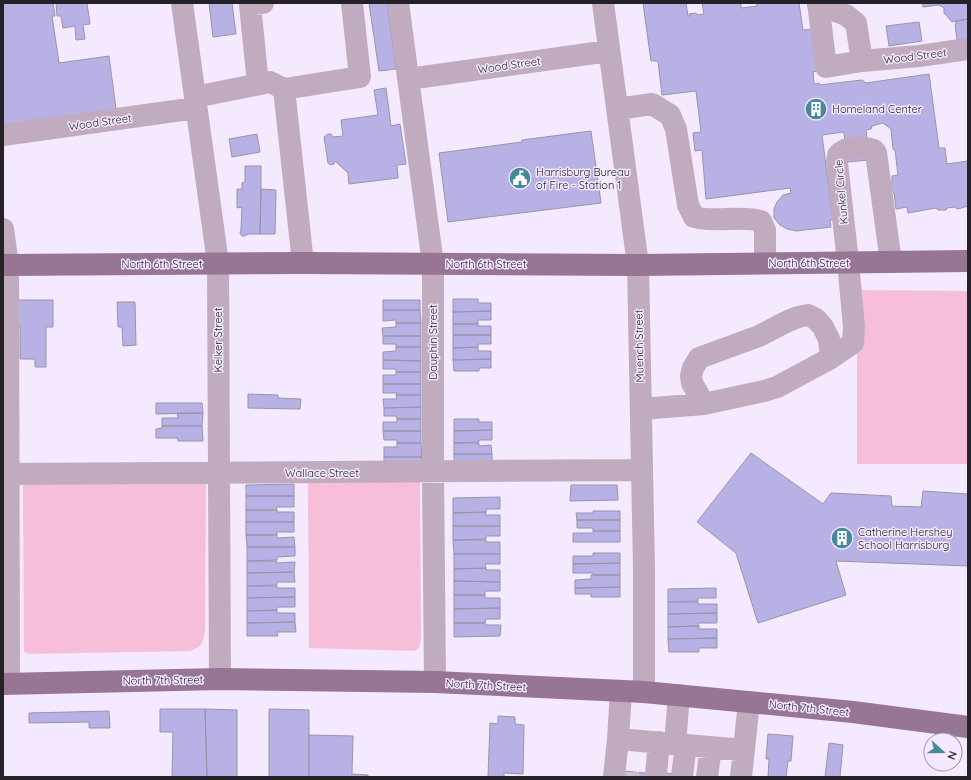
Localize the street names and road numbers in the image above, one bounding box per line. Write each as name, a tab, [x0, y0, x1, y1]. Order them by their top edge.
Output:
street label: Wood Street	[883, 45, 948, 67]
street label: Wood Street	[477, 54, 542, 76]
street label: Wood Street	[68, 111, 133, 133]
street label: Kunkel Circle	[831, 159, 851, 225]
street label: North 6th Street	[769, 256, 850, 270]
street label: North 6th Street	[122, 257, 203, 271]
street label: North 6th Street	[446, 257, 527, 271]
street label: Dauphin Street	[426, 304, 440, 380]
street label: Kelker Street	[211, 307, 225, 373]
street label: Muench Street	[631, 309, 647, 383]
street label: Wallace Street	[285, 466, 359, 480]
street label: North 7th Street	[123, 672, 204, 688]
street label: North 7th Street	[445, 676, 527, 694]
street label: North 7th Street	[768, 697, 850, 719]

